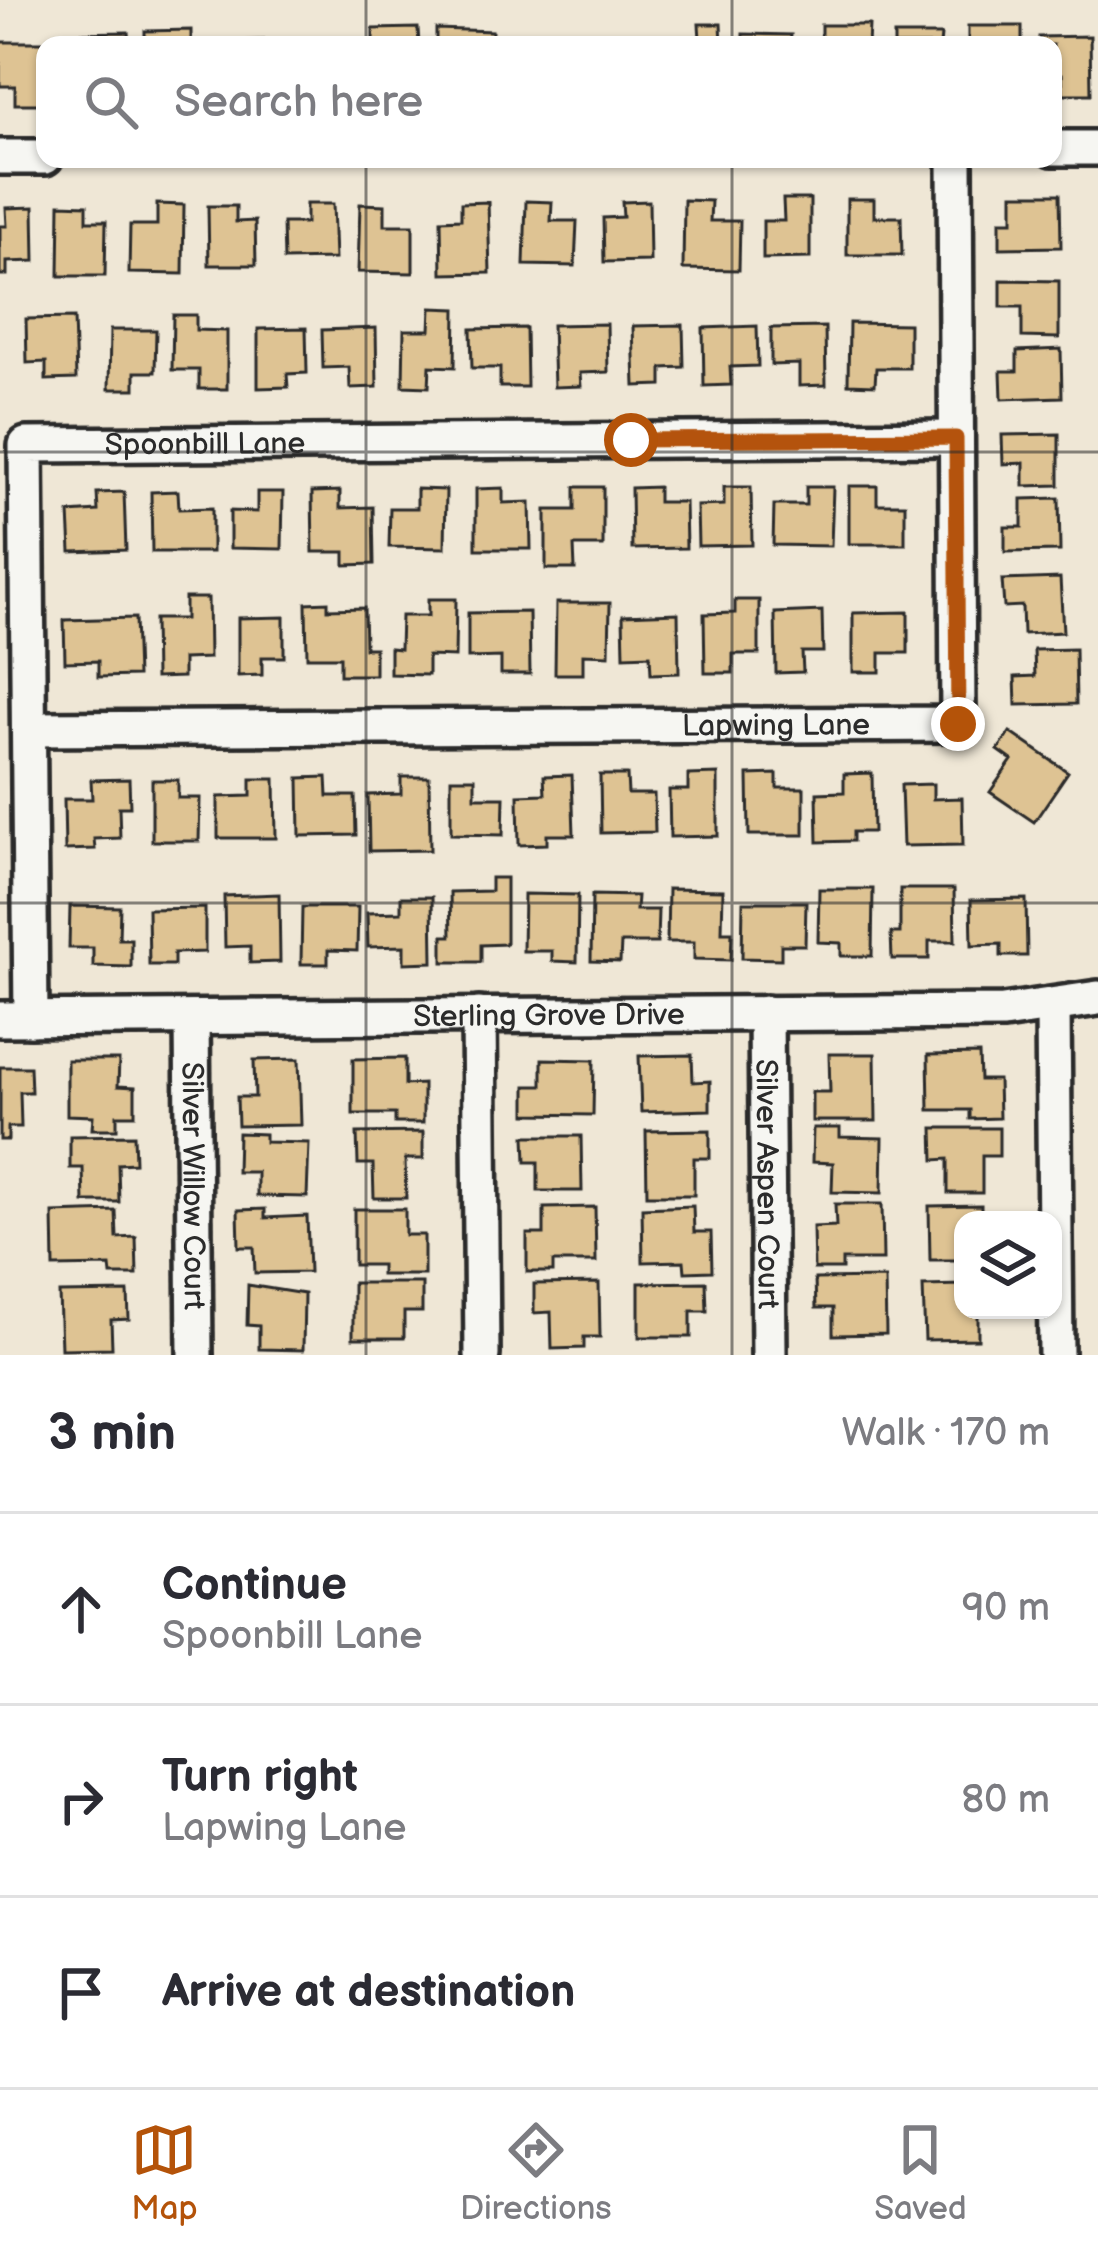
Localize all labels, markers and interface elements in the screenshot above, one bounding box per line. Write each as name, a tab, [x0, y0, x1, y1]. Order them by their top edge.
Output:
search box	[36, 36, 1062, 168]
icon: search	[78, 69, 144, 135]
text: Search here	[174, 75, 423, 130]
route start	[604, 413, 658, 467]
street label: Spoonbill Lane	[105, 426, 305, 463]
route end	[931, 697, 985, 751]
street label: Lapwing Lane	[682, 707, 870, 744]
street label: Sterling Grove Drive	[413, 997, 685, 1035]
street label: Silver Aspen Court	[747, 1059, 786, 1309]
street label: Silver Willow Court	[173, 1062, 212, 1310]
map controls	[954, 1211, 1062, 1319]
button: layers	[954, 1211, 1062, 1319]
text: 3 min	[48, 1403, 176, 1464]
text: Walk · 170 m	[841, 1410, 1050, 1457]
text: Continue	[162, 1558, 347, 1613]
icon: ahead	[48, 1576, 114, 1642]
text: 90 m	[962, 1585, 1050, 1632]
text: Spoonbill Lane	[162, 1613, 422, 1660]
text: Turn right	[162, 1750, 358, 1805]
icon: right	[48, 1768, 114, 1834]
text: 80 m	[962, 1777, 1050, 1824]
text: Lapwing Lane	[162, 1805, 407, 1852]
icon: arrive	[48, 1960, 114, 2026]
text: Arrive at destination	[162, 1965, 575, 2020]
tab: Map	[131, 2117, 198, 2229]
tab: Directions	[460, 2117, 612, 2229]
tab: Saved	[874, 2117, 967, 2229]

